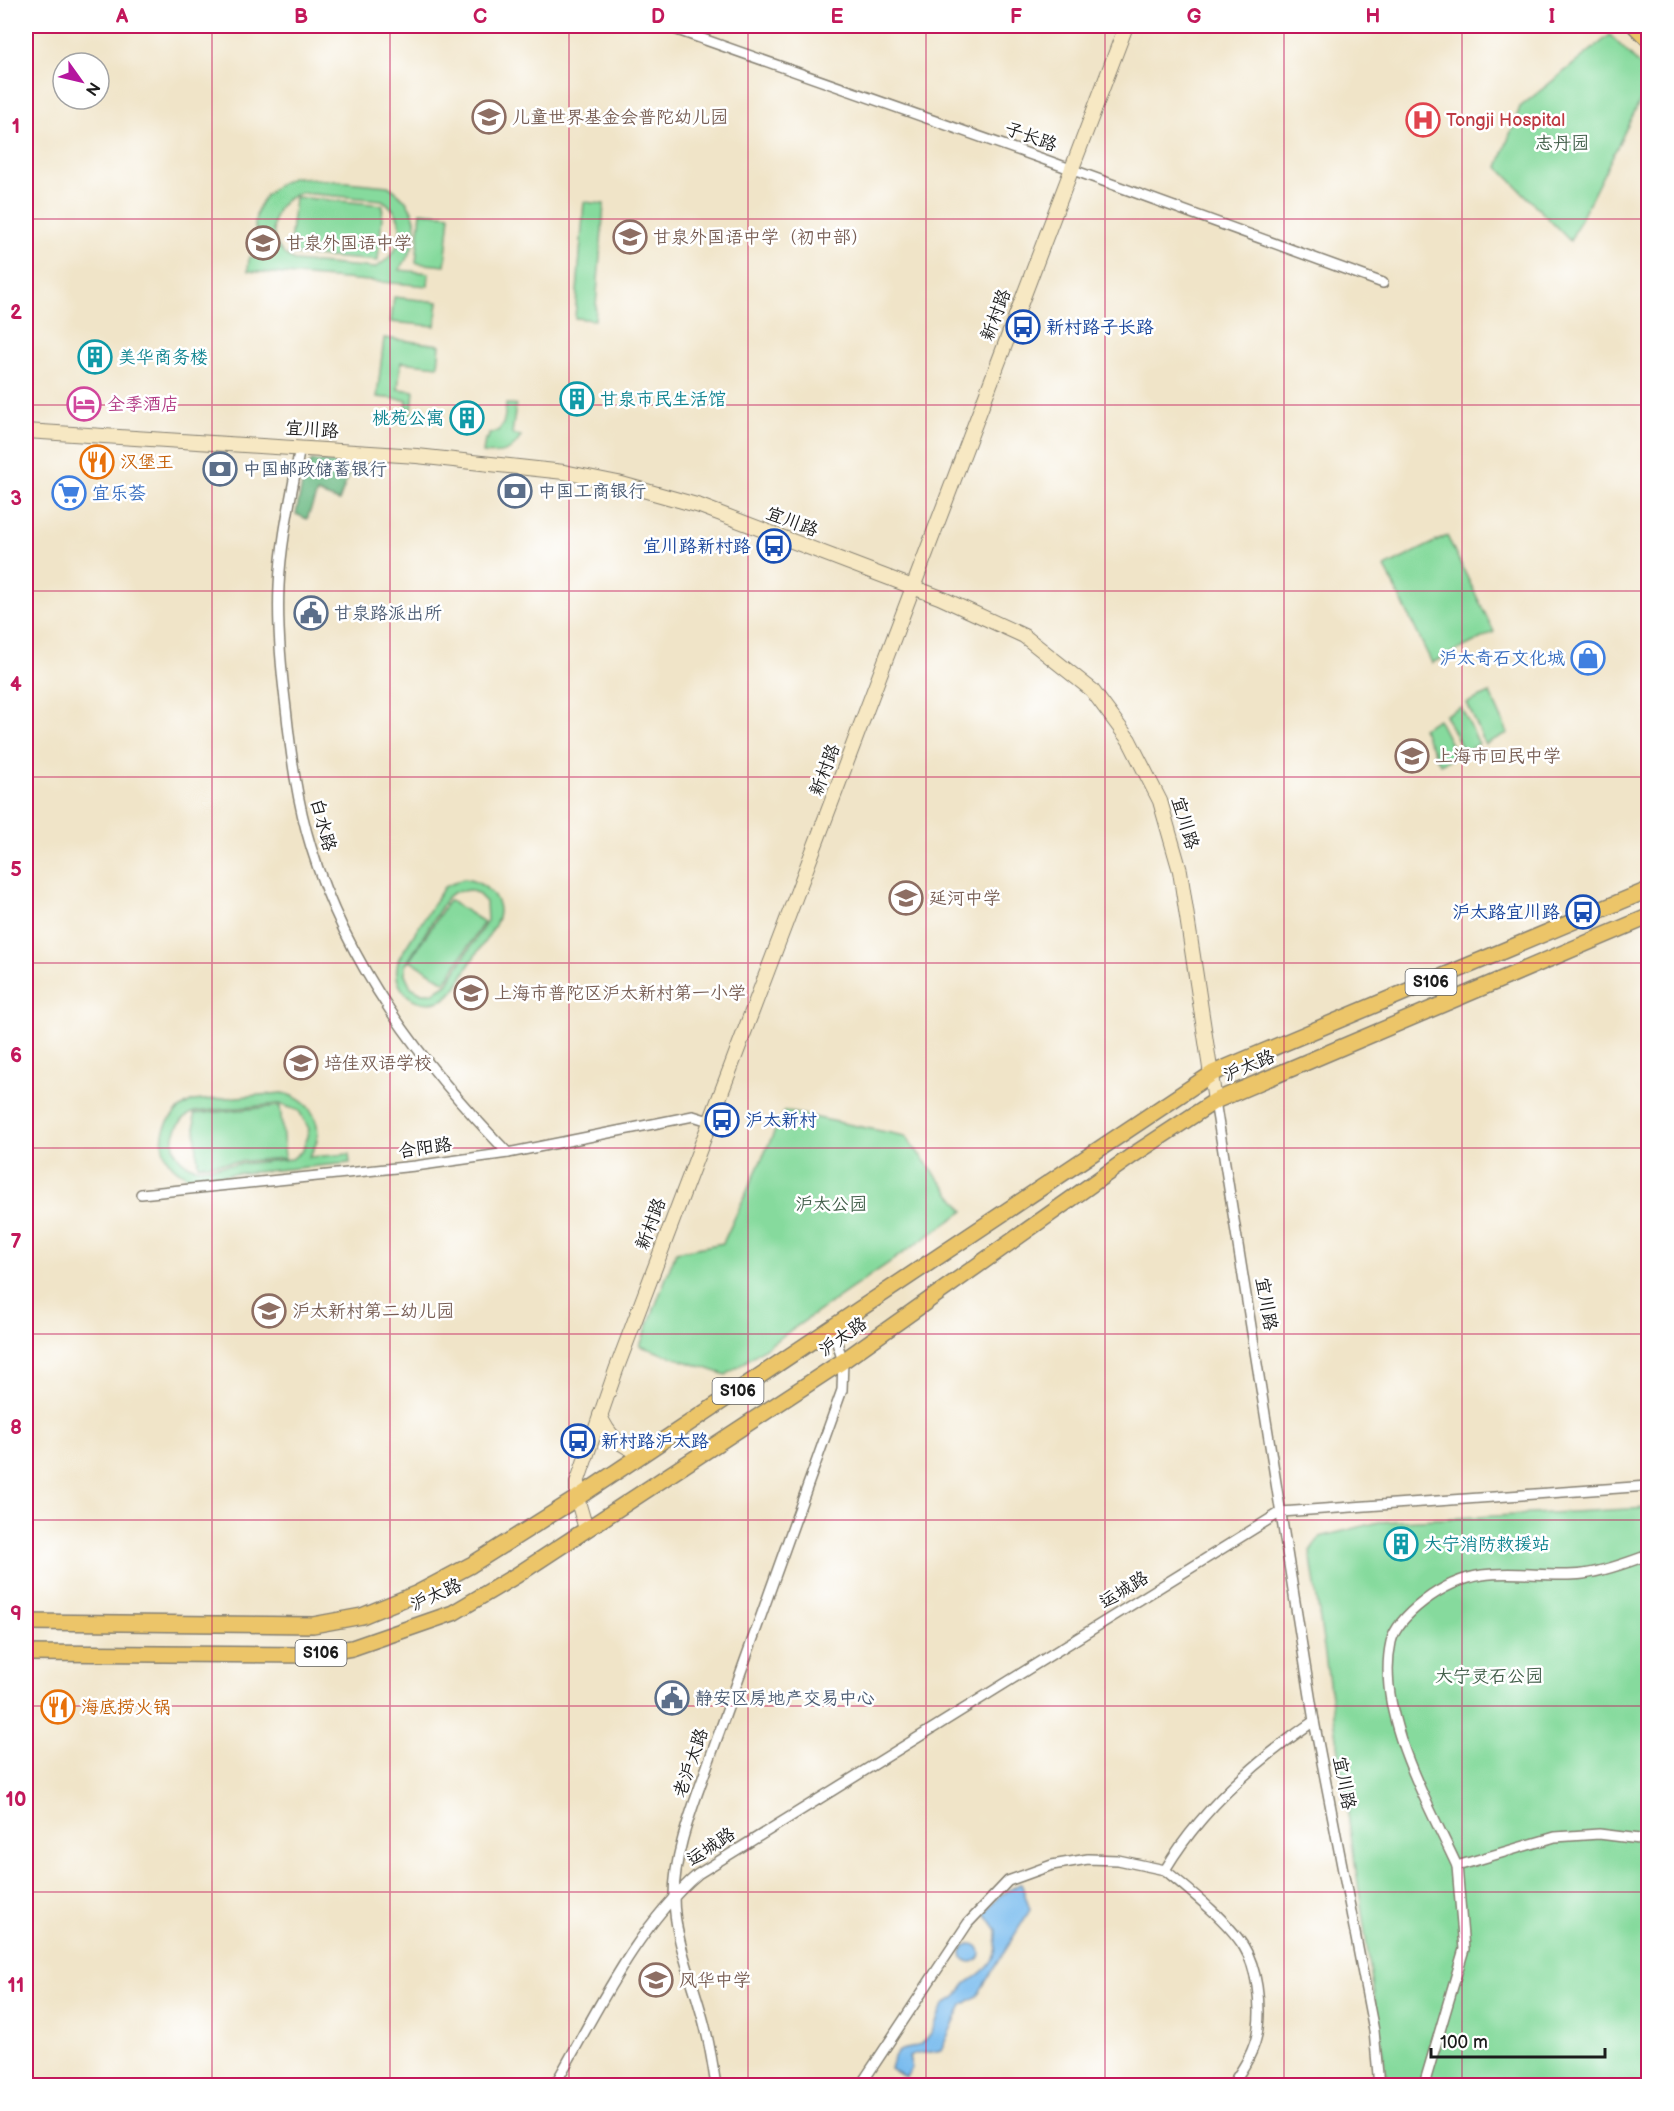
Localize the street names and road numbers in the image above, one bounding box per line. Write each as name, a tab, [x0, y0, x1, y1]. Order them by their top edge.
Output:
street label: 子长路	[1002, 118, 1060, 156]
street label: 新村路	[977, 286, 1015, 344]
street label: 宜川路	[284, 418, 340, 442]
street label: 宜川路	[763, 503, 821, 541]
street label: 新村路	[806, 741, 844, 799]
street label: 宜川路	[1167, 794, 1203, 852]
street label: 白水路	[306, 796, 340, 854]
road number: S106	[1406, 969, 1456, 995]
street label: 沪太路	[1220, 1046, 1278, 1086]
street label: 合阳路	[397, 1134, 453, 1162]
street label: 新村路	[632, 1195, 670, 1253]
street label: 宜川路	[1251, 1276, 1281, 1332]
street label: 沪太路	[815, 1313, 871, 1361]
road number: S106	[712, 1378, 764, 1404]
street label: 运城路	[1096, 1567, 1152, 1613]
street label: 沪太路	[407, 1574, 465, 1616]
road number: S106	[296, 1640, 346, 1666]
street label: 老沪太路	[669, 1726, 713, 1800]
street label: 宜川路	[1329, 1754, 1359, 1812]
street label: 运城路	[683, 1823, 739, 1871]

